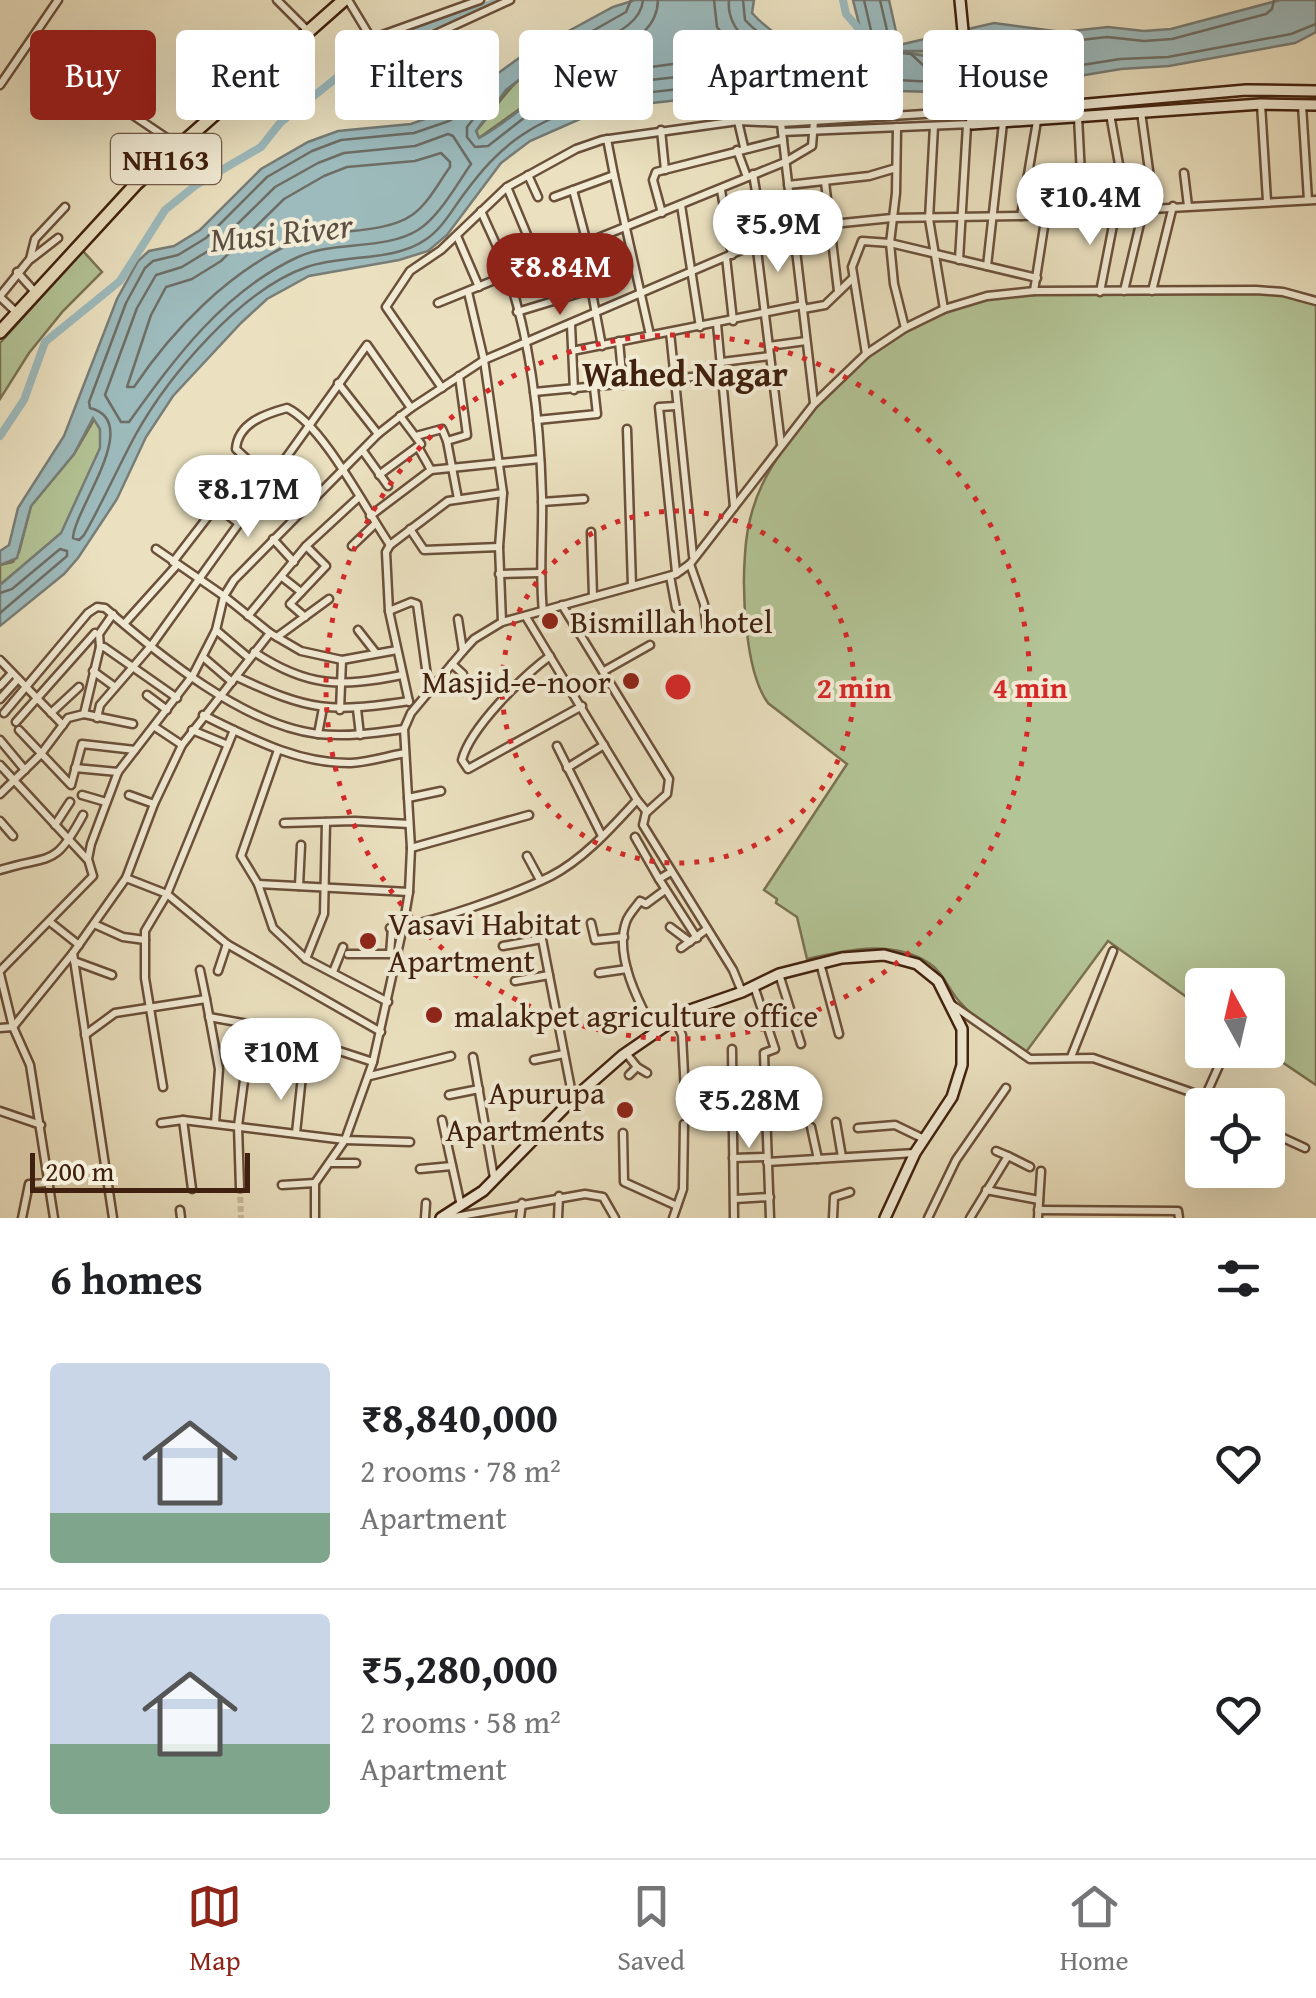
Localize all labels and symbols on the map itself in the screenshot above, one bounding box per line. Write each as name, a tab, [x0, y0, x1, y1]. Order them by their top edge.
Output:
road number: NH163	[111, 134, 221, 184]
pin: ₹10.4M	[1009, 163, 1171, 248]
pin: ₹5.9M	[708, 190, 848, 275]
water label: Musi River	[207, 199, 356, 265]
pin: ₹8.84M	[479, 233, 641, 318]
district label: Wahed Nagar	[582, 348, 788, 399]
pin: ₹8.17M	[167, 455, 329, 540]
place label: Bismillah hotel	[570, 598, 773, 645]
marker: Bismillah hotel	[539, 610, 561, 632]
place label: Masjid-e-noor	[421, 658, 611, 705]
text: 2 min	[817, 665, 892, 709]
text: 4 min	[993, 665, 1068, 709]
centre of rings	[660, 669, 696, 705]
marker: Masjid-e-noor	[620, 670, 642, 692]
place label: Vasavi Habitat Apartment	[388, 900, 581, 984]
marker: Vasavi Habitat Apartment	[357, 930, 379, 952]
north arrow	[1185, 968, 1285, 1068]
place label: malakpet agriculture office	[454, 992, 818, 1039]
marker: malakpet agriculture office	[423, 1004, 445, 1026]
pin: ₹10M	[222, 1018, 340, 1103]
pin: ₹5.28M	[668, 1066, 830, 1151]
place label: Apurupa Apartments	[446, 1069, 605, 1153]
marker: Apurupa Apartments	[614, 1099, 636, 1121]
scale bar	[30, 1148, 250, 1192]

